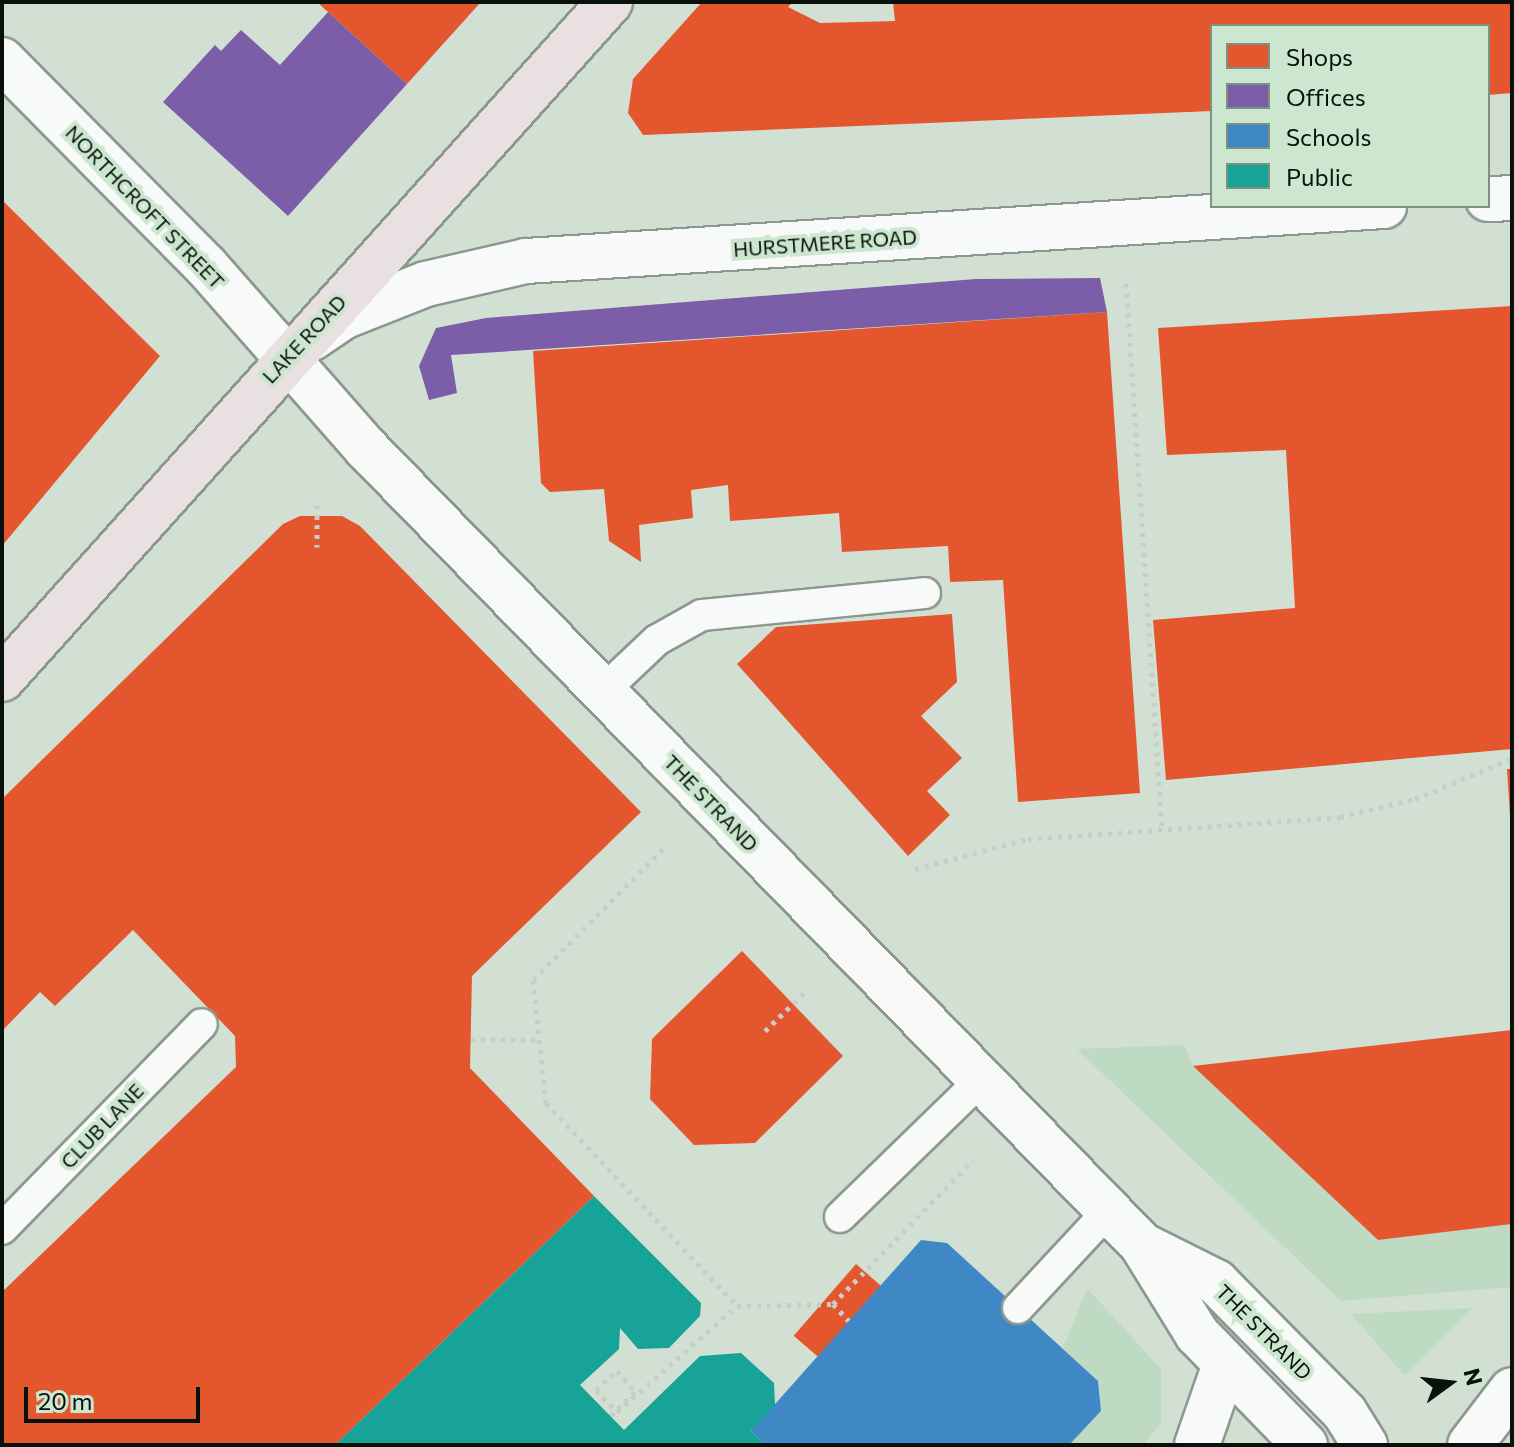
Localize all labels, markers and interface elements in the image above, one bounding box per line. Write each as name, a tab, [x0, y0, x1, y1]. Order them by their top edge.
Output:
legend	[1210, 24, 1490, 208]
text: Shops	[1286, 42, 1353, 71]
text: Offices	[1286, 82, 1366, 111]
street label: NORTHCROFT STREET	[61, 120, 229, 294]
text: Schools	[1286, 122, 1371, 151]
text: Public	[1286, 162, 1353, 191]
street label: HURSTMERE ROAD	[732, 225, 918, 261]
street label: LAKE ROAD	[257, 290, 351, 388]
street label: THE STRAND	[659, 750, 763, 856]
street label: CLUB LANE	[56, 1079, 148, 1173]
street label: THE STRAND	[1211, 1279, 1317, 1385]
north arrow	[1410, 1343, 1490, 1423]
text: N	[1458, 1365, 1489, 1388]
scale bar	[28, 1371, 204, 1421]
text: 20 m	[38, 1386, 92, 1415]

